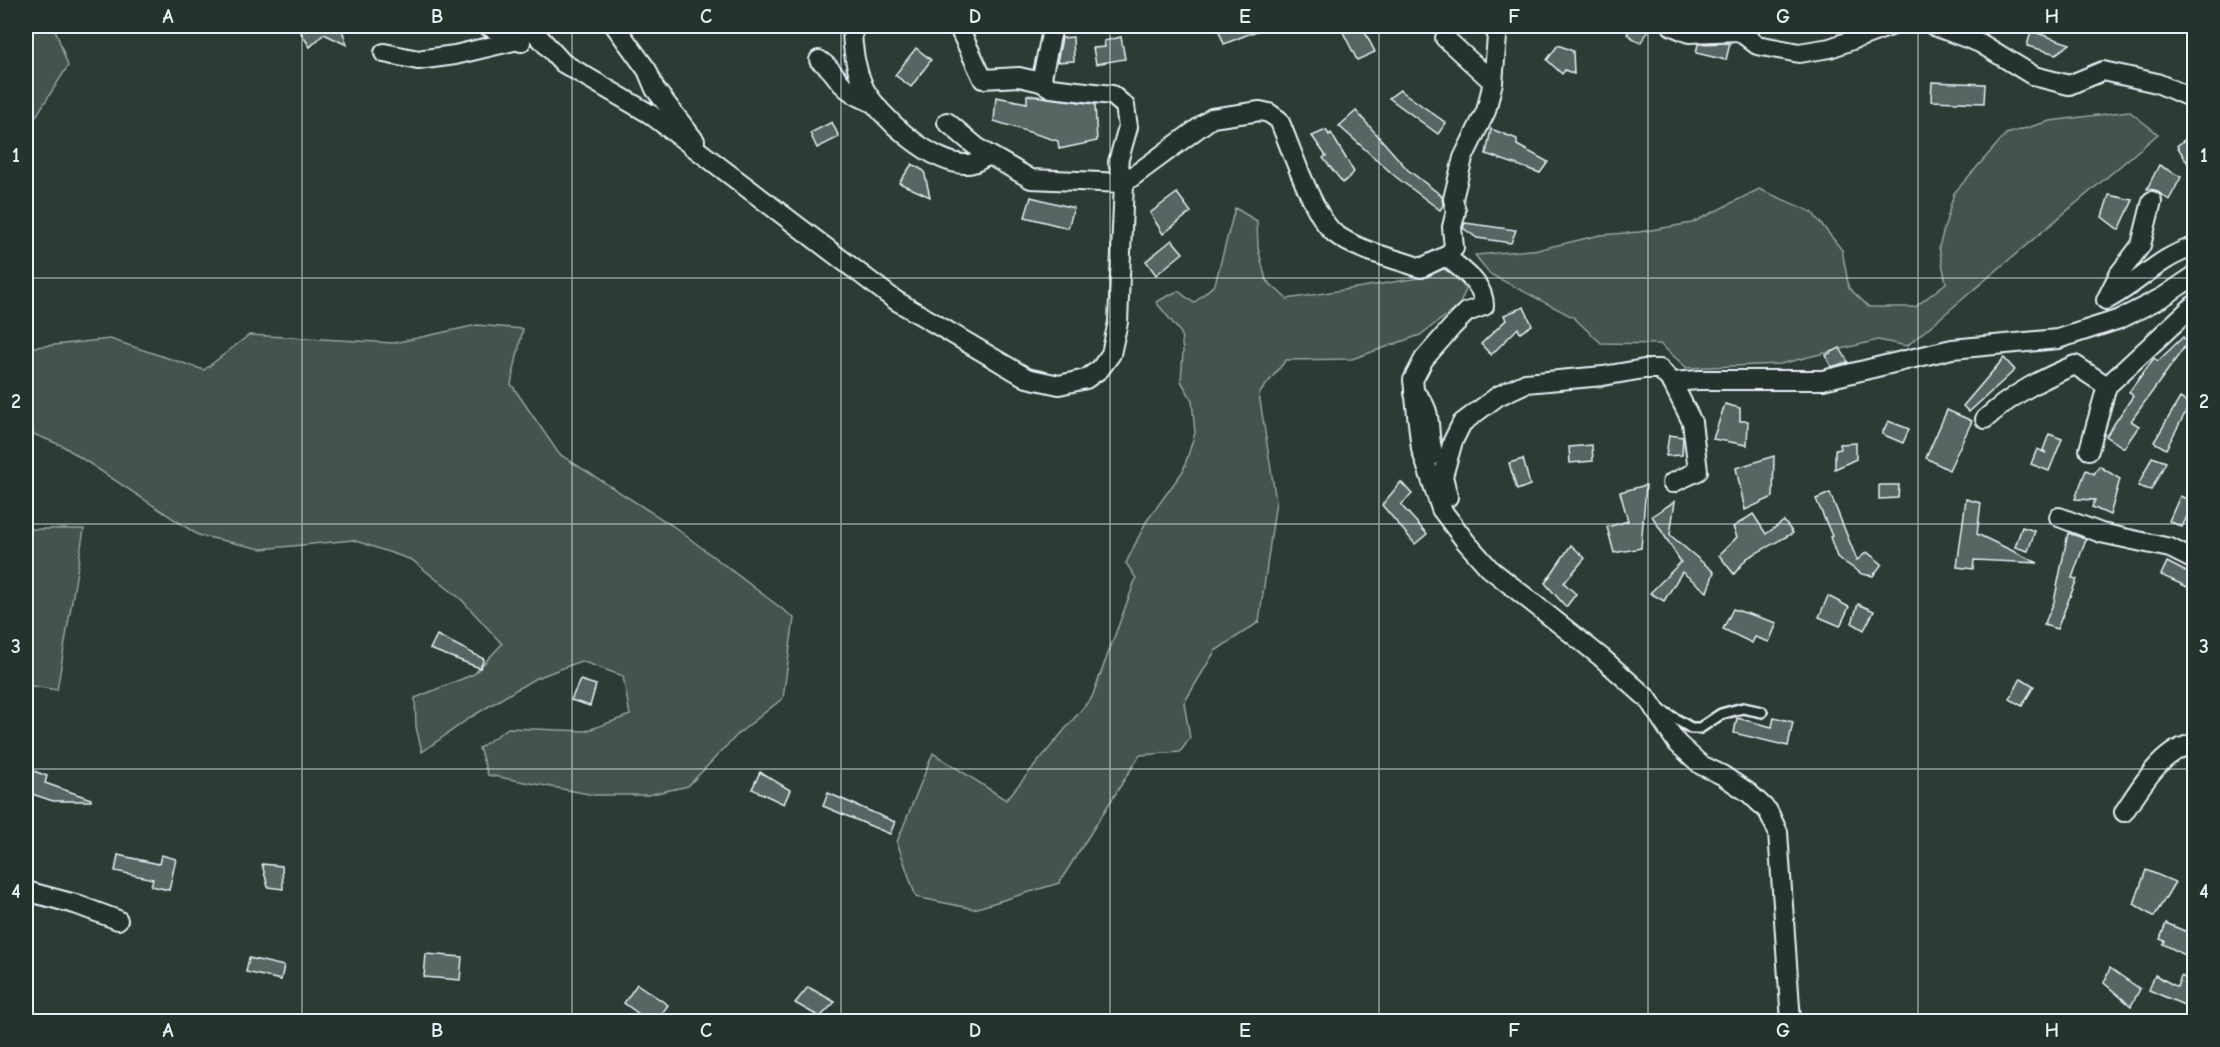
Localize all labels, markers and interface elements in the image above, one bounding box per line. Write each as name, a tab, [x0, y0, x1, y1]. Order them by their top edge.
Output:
text: A	[162, 5, 174, 28]
text: B	[431, 5, 443, 28]
text: C	[700, 5, 712, 28]
text: D	[969, 5, 981, 28]
text: E	[1239, 5, 1251, 28]
text: F	[1508, 5, 1520, 28]
text: G	[1776, 5, 1790, 28]
text: H	[2045, 5, 2059, 28]
text: 1	[12, 144, 20, 167]
text: 1	[2200, 144, 2208, 167]
text: 2	[11, 390, 21, 413]
text: 2	[2199, 390, 2209, 413]
text: 3	[11, 635, 21, 658]
text: 3	[2199, 635, 2209, 658]
text: 4	[11, 880, 21, 903]
text: 4	[2199, 880, 2209, 903]
text: A	[162, 1019, 174, 1042]
text: B	[431, 1019, 443, 1042]
text: C	[700, 1019, 712, 1042]
text: D	[969, 1019, 981, 1042]
text: E	[1239, 1019, 1251, 1042]
text: F	[1508, 1019, 1520, 1042]
text: G	[1776, 1019, 1790, 1042]
text: H	[2045, 1019, 2059, 1042]

